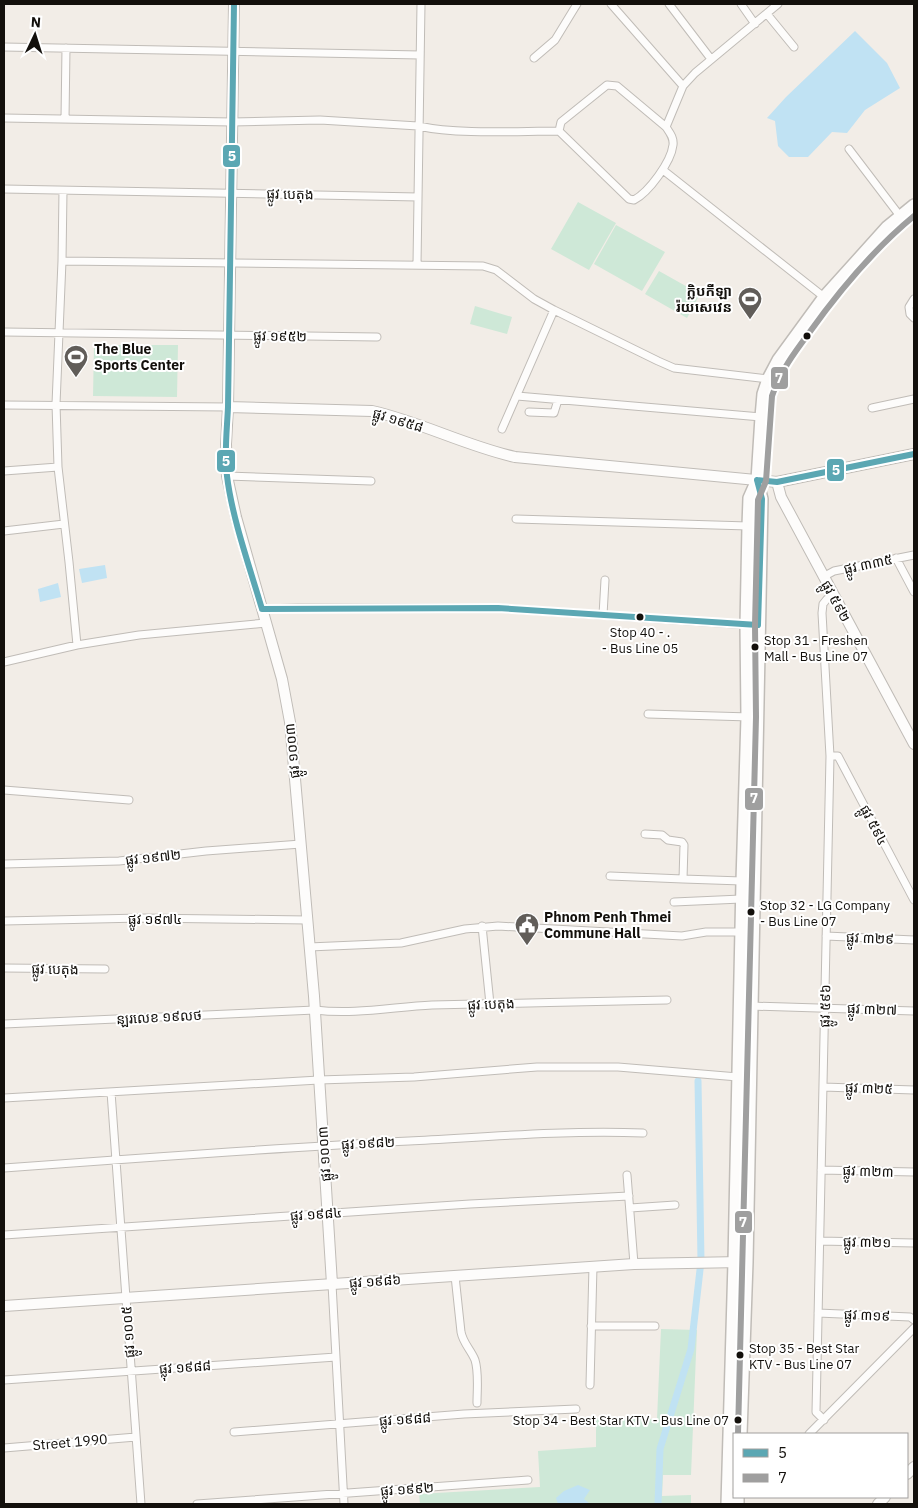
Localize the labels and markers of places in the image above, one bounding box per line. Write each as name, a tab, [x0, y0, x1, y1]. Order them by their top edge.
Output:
place label: ក្លិបកីឡា រ៉យសេវេន	[676, 282, 732, 316]
sports icon: ក្លិបកីឡា រ៉យសេវេន	[737, 286, 763, 320]
unlabelled marker	[802, 331, 812, 341]
place label: The Blue Sports Center	[94, 340, 185, 374]
sports icon: The Blue Sports Center	[63, 344, 89, 378]
marker: Stop 40 - . - Bus Line 05	[635, 612, 645, 622]
place label: Stop 40 - . - Bus Line 05	[602, 624, 678, 657]
place label: Stop 31 - Freshen Mall - Bus Line 07	[764, 632, 868, 665]
marker: Stop 31 - Freshen Mall - Bus Line 07	[750, 642, 760, 652]
place label: Stop 32 - LG Company - Bus Line 07	[760, 897, 891, 930]
marker: Stop 32 - LG Company - Bus Line 07	[746, 907, 756, 917]
place label: Phnom Penh Thmei Commune Hall	[544, 908, 671, 942]
public building icon: Phnom Penh Thmei Commune Hall	[514, 912, 540, 946]
place label: Stop 35 - Best Star KTV - Bus Line 07	[749, 1340, 859, 1373]
marker: Stop 35 - Best Star KTV - Bus Line 07	[735, 1350, 745, 1360]
place label: Stop 34 - Best Star KTV - Bus Line 07	[513, 1412, 729, 1429]
marker: Stop 34 - Best Star KTV - Bus Line 07	[733, 1415, 743, 1425]

